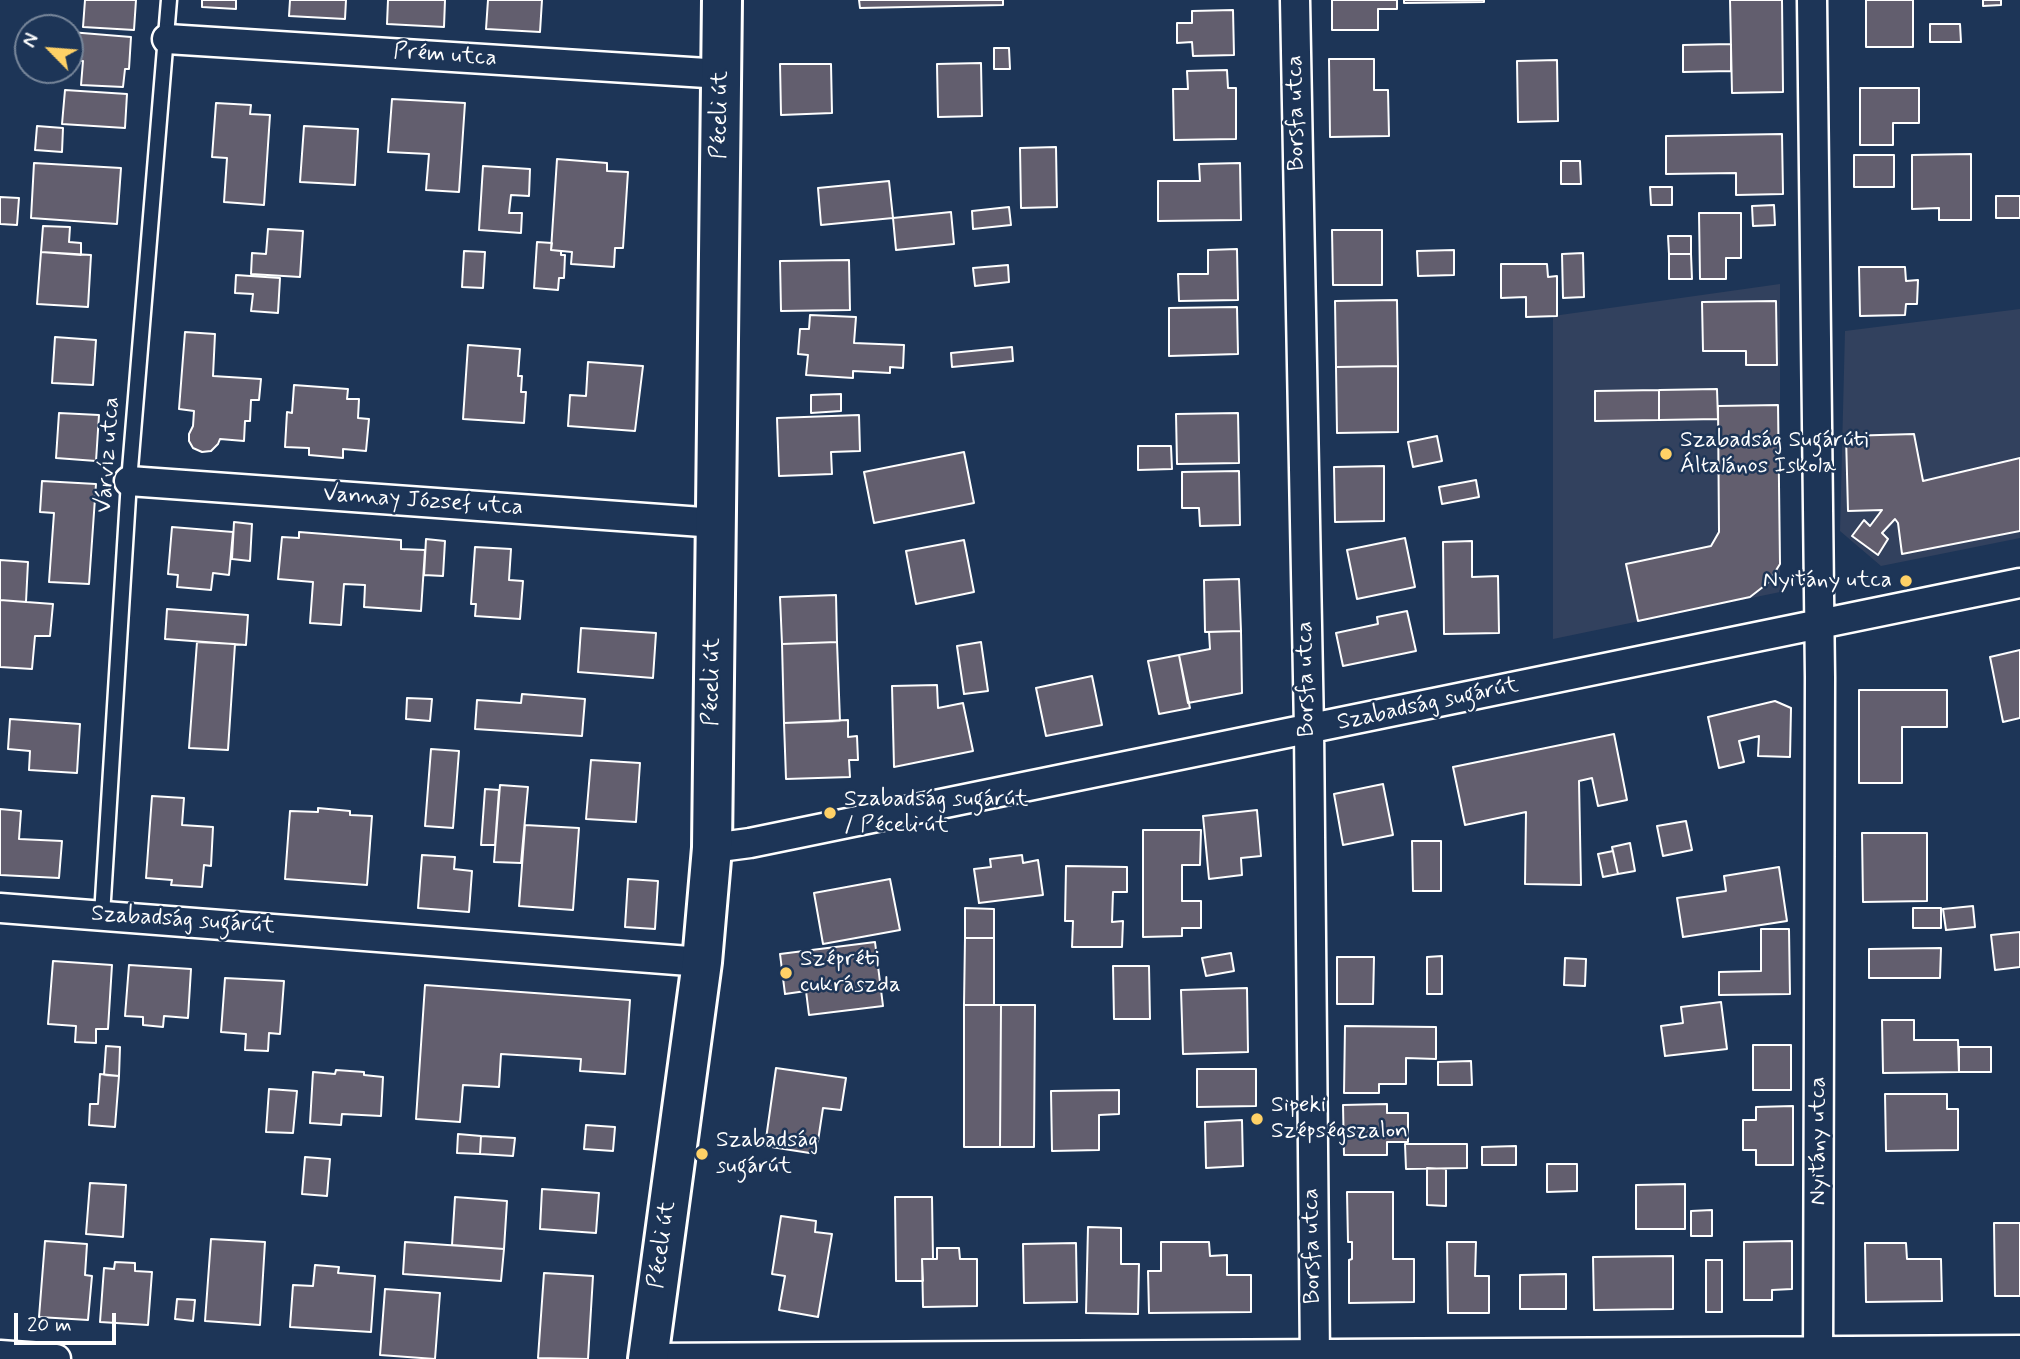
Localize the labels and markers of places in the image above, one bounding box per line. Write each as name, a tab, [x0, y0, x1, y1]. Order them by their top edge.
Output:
place label: Szabadság Sugárúti Általános Iskola	[1680, 427, 1868, 481]
marker: Szabadság Sugárúti Általános Iskola	[1658, 446, 1674, 462]
place label: Nyitány utca	[1763, 567, 1892, 595]
marker: Nyitány utca	[1898, 573, 1914, 589]
place label: Szabadság sugárút / Péceli út	[844, 786, 1028, 840]
marker: Szabadság sugárút / Péceli út	[822, 805, 838, 821]
place label: Szépréti cukrászda	[800, 946, 901, 1000]
marker: Szépréti cukrászda	[778, 965, 794, 981]
place label: Sipeki Szépségszalon	[1271, 1092, 1408, 1146]
marker: Sipeki Szépségszalon	[1249, 1111, 1265, 1127]
place label: Szabadság sugárút	[716, 1127, 818, 1181]
marker: Szabadság sugárút	[694, 1146, 710, 1162]

